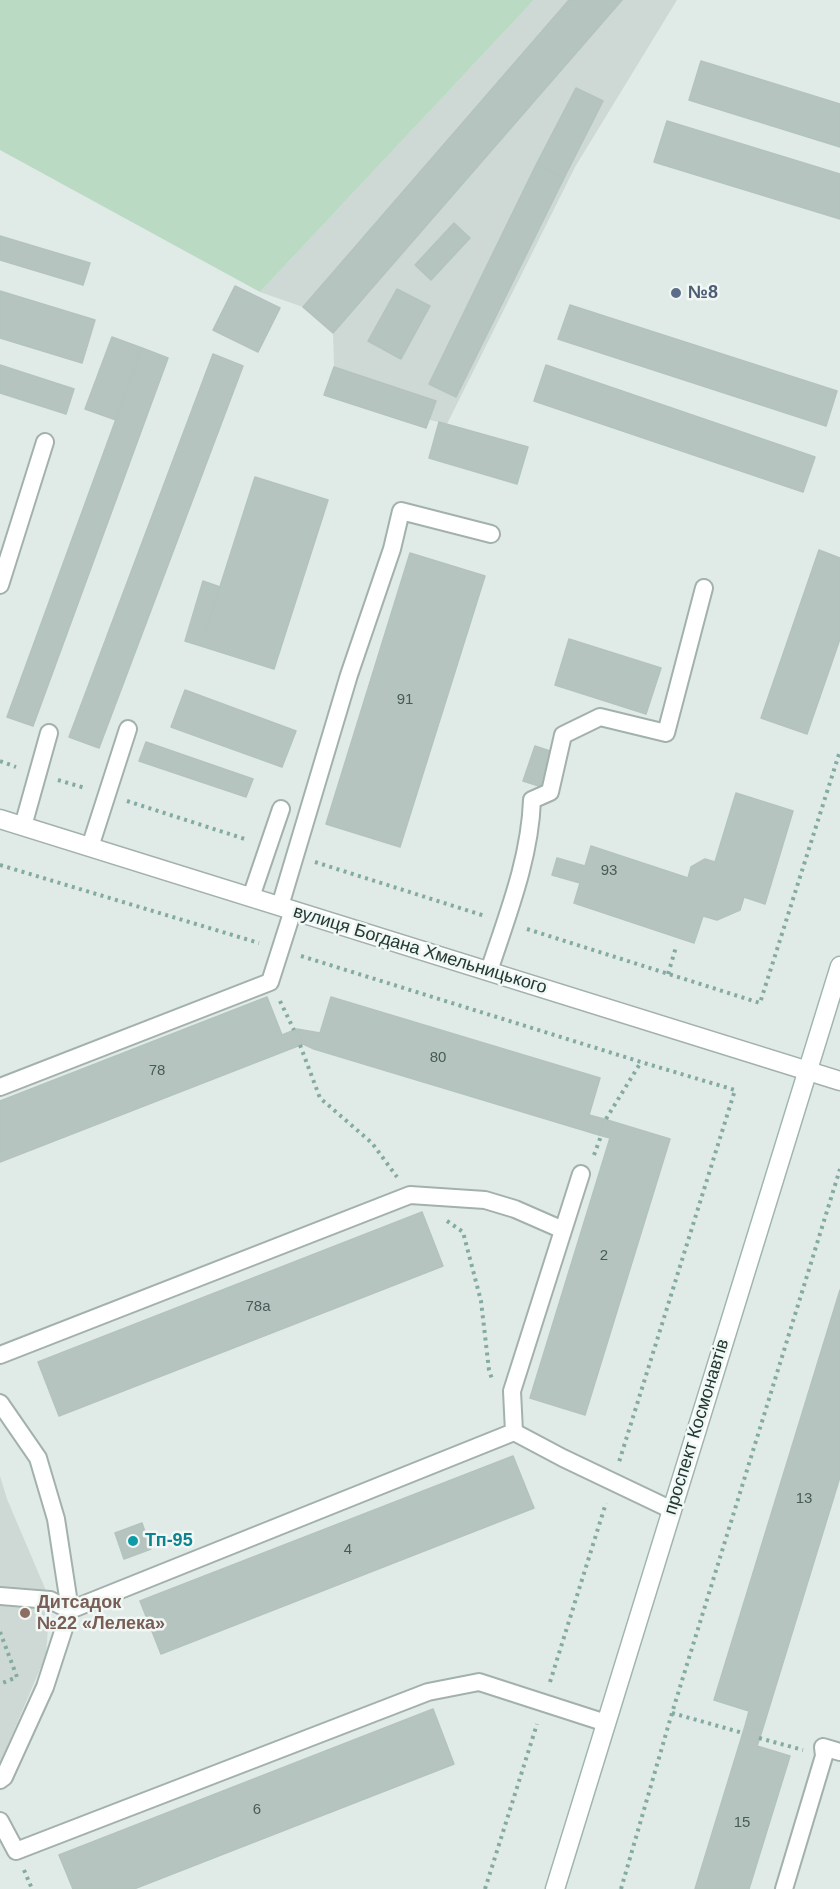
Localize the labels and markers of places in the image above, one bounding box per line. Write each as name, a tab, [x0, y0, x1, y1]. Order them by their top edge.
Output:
place label: №8	[688, 282, 718, 304]
marker: №8	[669, 286, 683, 300]
place label: Тп-95	[145, 1530, 193, 1552]
marker: Тп-95	[126, 1534, 140, 1548]
place label: Дитсадок №22 «Лелека»	[37, 1592, 165, 1634]
marker: Дитсадок №22 «Лелека»	[18, 1606, 32, 1620]

